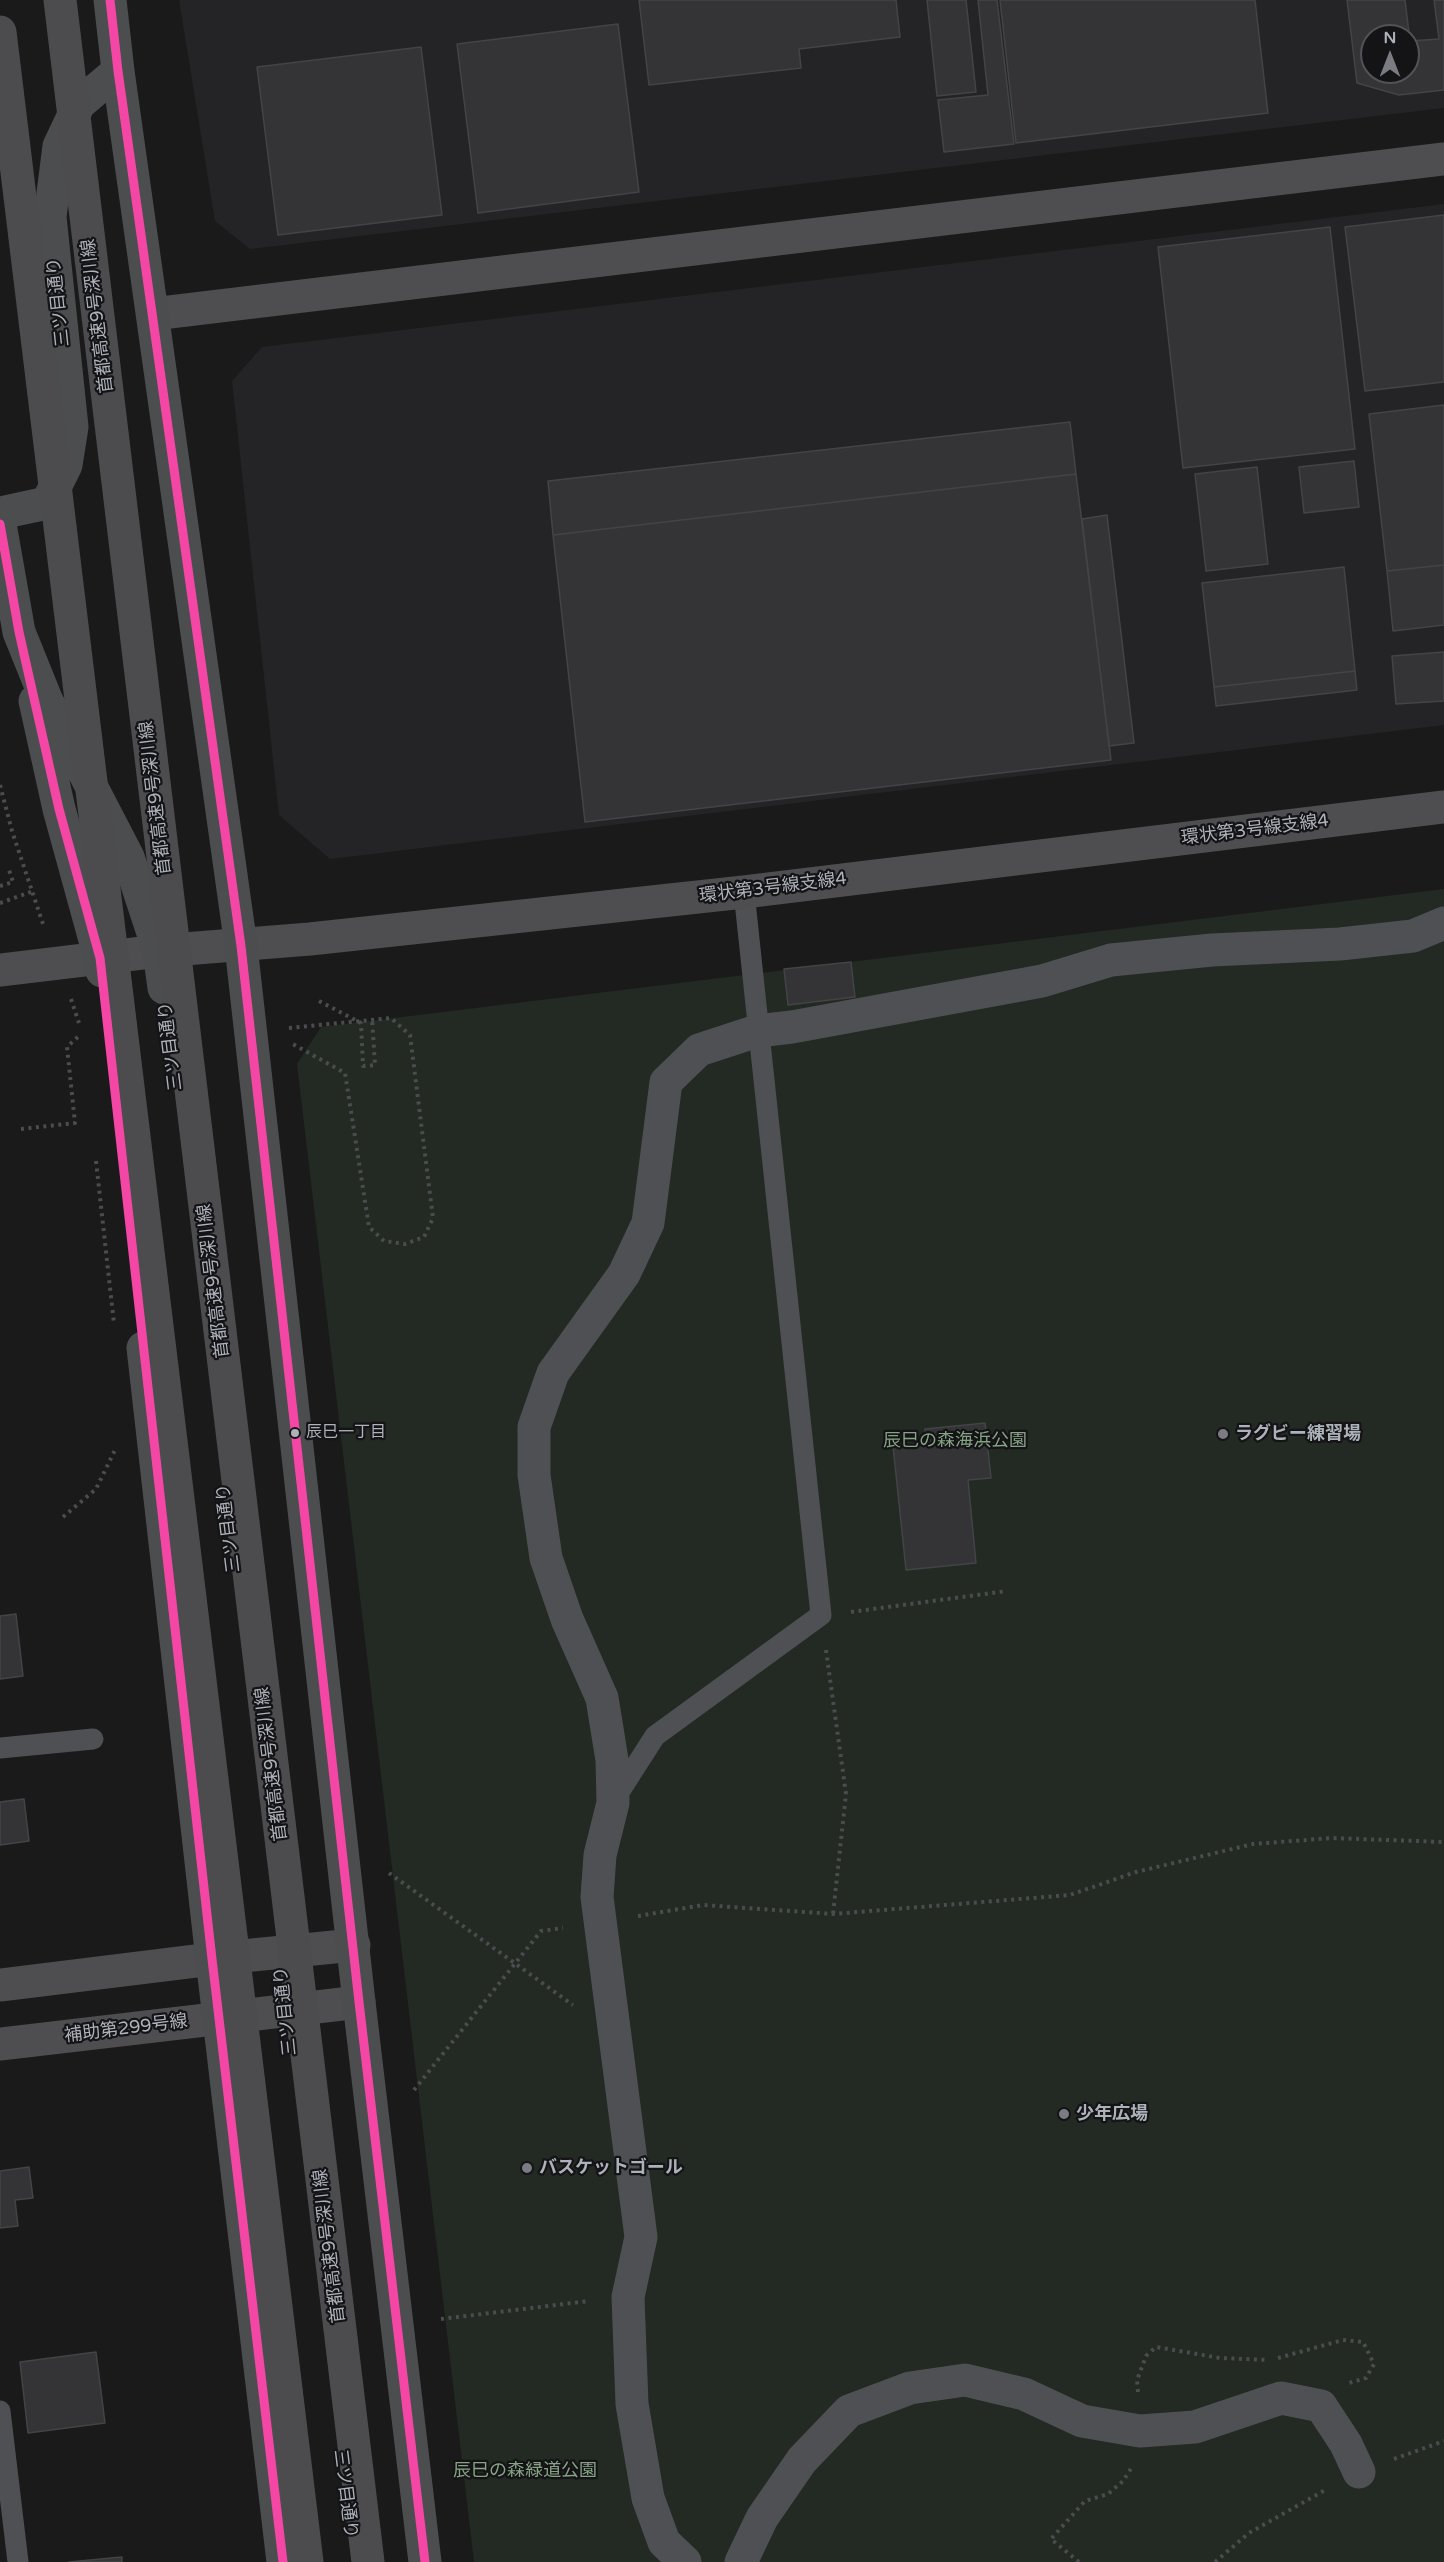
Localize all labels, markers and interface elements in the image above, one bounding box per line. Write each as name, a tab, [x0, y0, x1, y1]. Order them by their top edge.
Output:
north arrow	[1360, 24, 1420, 84]
text: N	[1384, 28, 1396, 48]
street label: 首都高速9号深川線	[78, 238, 118, 394]
street label: 三ツ目通り	[44, 256, 74, 348]
street label: 首都高速9号深川線	[136, 720, 176, 876]
street label: 環状第3号線支線4	[1180, 810, 1330, 850]
street label: 環状第3号線支線4	[698, 868, 848, 908]
street label: 三ツ目通り	[155, 1000, 187, 1092]
street label: 首都高速9号深川線	[194, 1203, 234, 1359]
place label: 辰巳一丁目	[306, 1423, 386, 1443]
place label: ラグビー練習場	[1235, 1423, 1361, 1445]
marker: 辰巳一丁目	[289, 1427, 301, 1439]
marker: ラグビー練習場	[1216, 1427, 1230, 1441]
park label: 辰巳の森海浜公園	[883, 1430, 1027, 1452]
street label: 三ツ目通り	[213, 1482, 245, 1574]
street label: 首都高速9号深川線	[252, 1686, 292, 1842]
street label: 三ツ目通り	[271, 1965, 301, 2057]
street label: 補助第299号線	[63, 2011, 189, 2047]
place label: 少年広場	[1076, 2103, 1148, 2125]
marker: 少年広場	[1057, 2107, 1071, 2121]
place label: バスケットゴール	[539, 2157, 683, 2179]
marker: バスケットゴール	[520, 2161, 534, 2175]
street label: 首都高速9号深川線	[310, 2168, 350, 2324]
street label: 三ツ目通り	[329, 2448, 361, 2540]
park label: 辰巳の森緑道公園	[453, 2460, 597, 2482]

